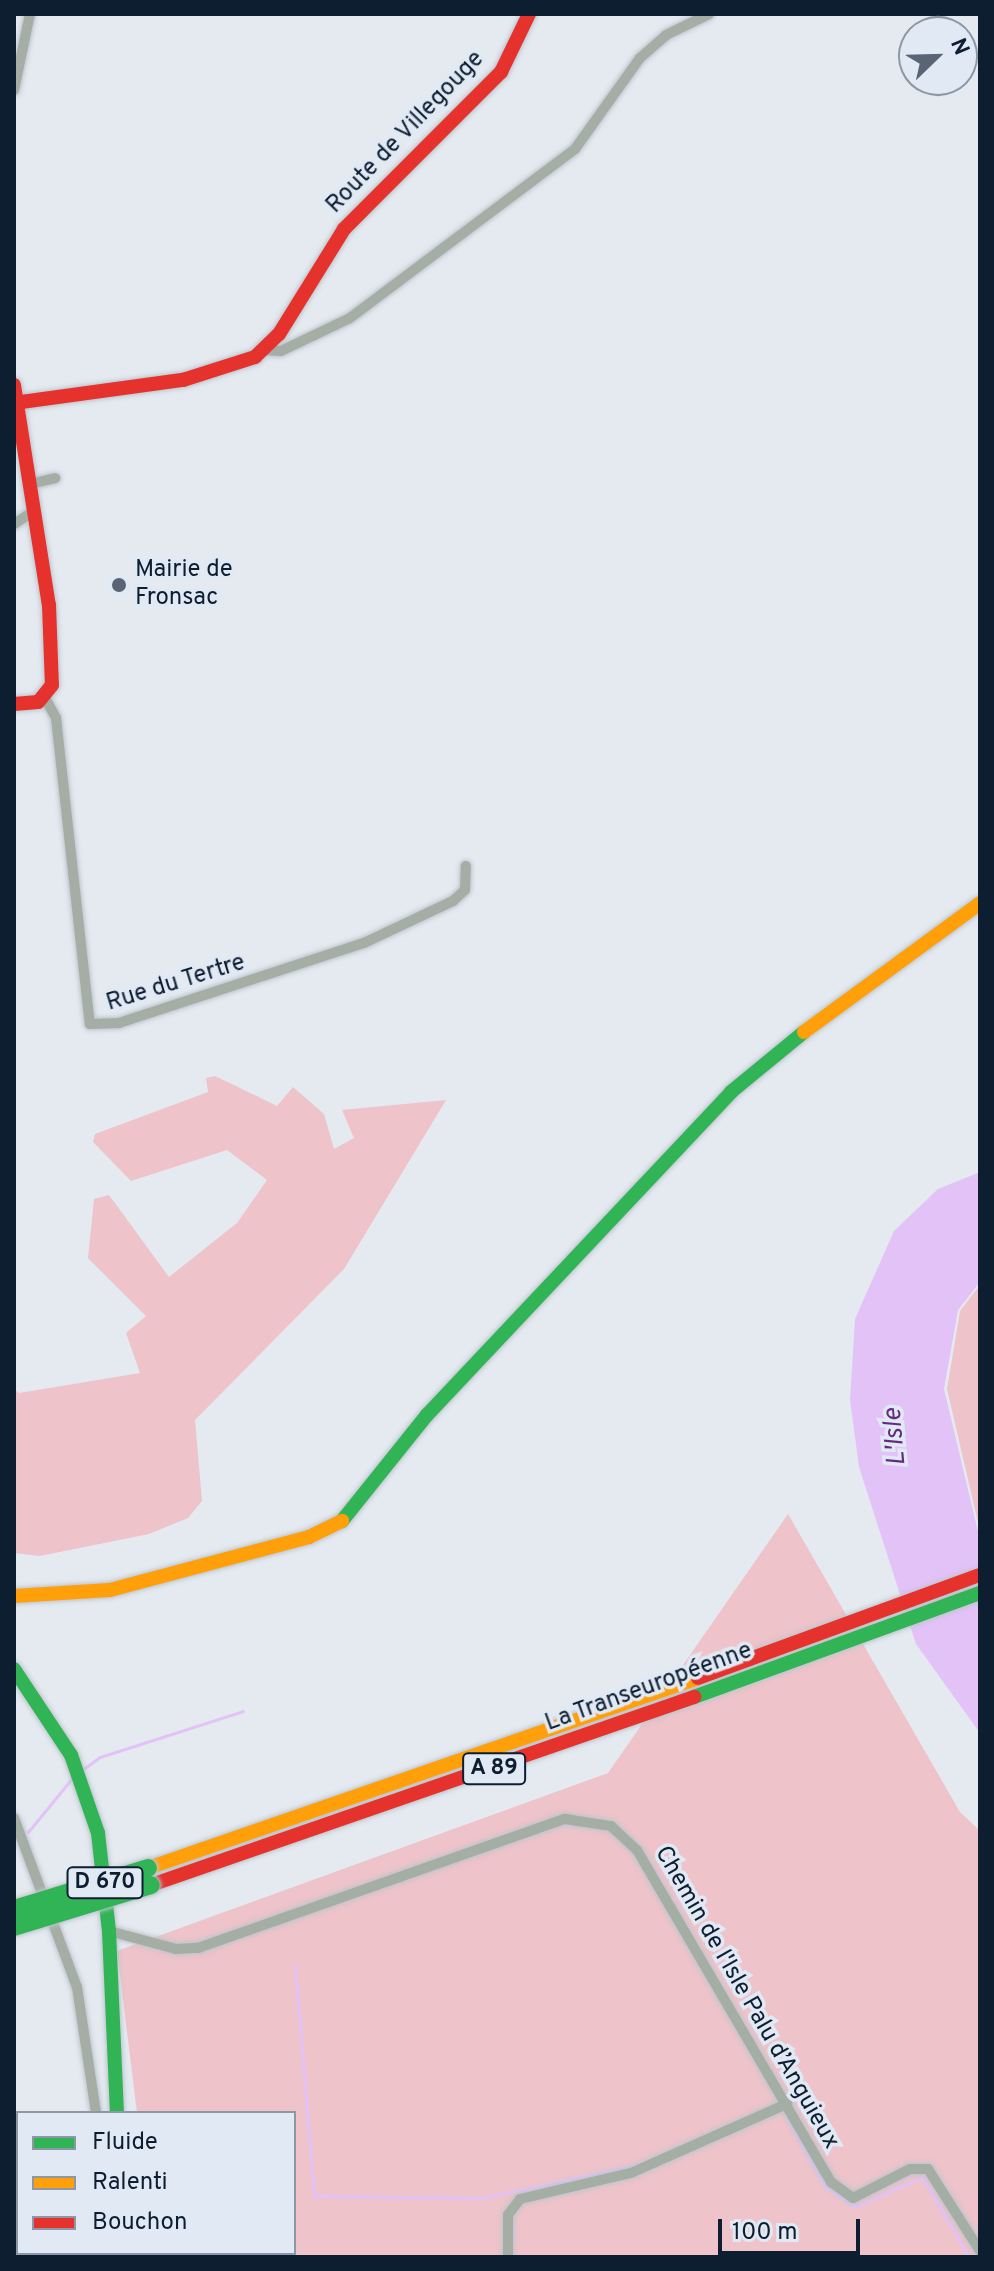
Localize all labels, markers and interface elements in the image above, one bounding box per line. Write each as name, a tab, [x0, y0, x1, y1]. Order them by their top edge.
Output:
north arrow	[898, 16, 978, 96]
text: N	[943, 35, 974, 60]
street label: Route de Villegouge	[321, 45, 491, 221]
place label: Mairie de Fronsac	[135, 557, 233, 613]
marker: Mairie de Fronsac	[110, 576, 128, 594]
street label: Rue du Tertre	[103, 949, 249, 1019]
water label: L'Isle	[878, 1407, 914, 1467]
street label: La Transeuropéenne	[541, 1637, 757, 1739]
road number: A 89	[460, 1751, 528, 1787]
street label: Chemin de l'Isle Palu d’Anguieux	[647, 1841, 845, 2155]
road number: D 670	[65, 1865, 145, 1901]
legend	[16, 2111, 296, 2255]
text: Fluide	[92, 2128, 158, 2158]
text: Ralenti	[92, 2168, 168, 2198]
scale bar	[722, 2203, 864, 2253]
text: Bouchon	[92, 2208, 187, 2238]
text: 100 m	[732, 2218, 798, 2248]

